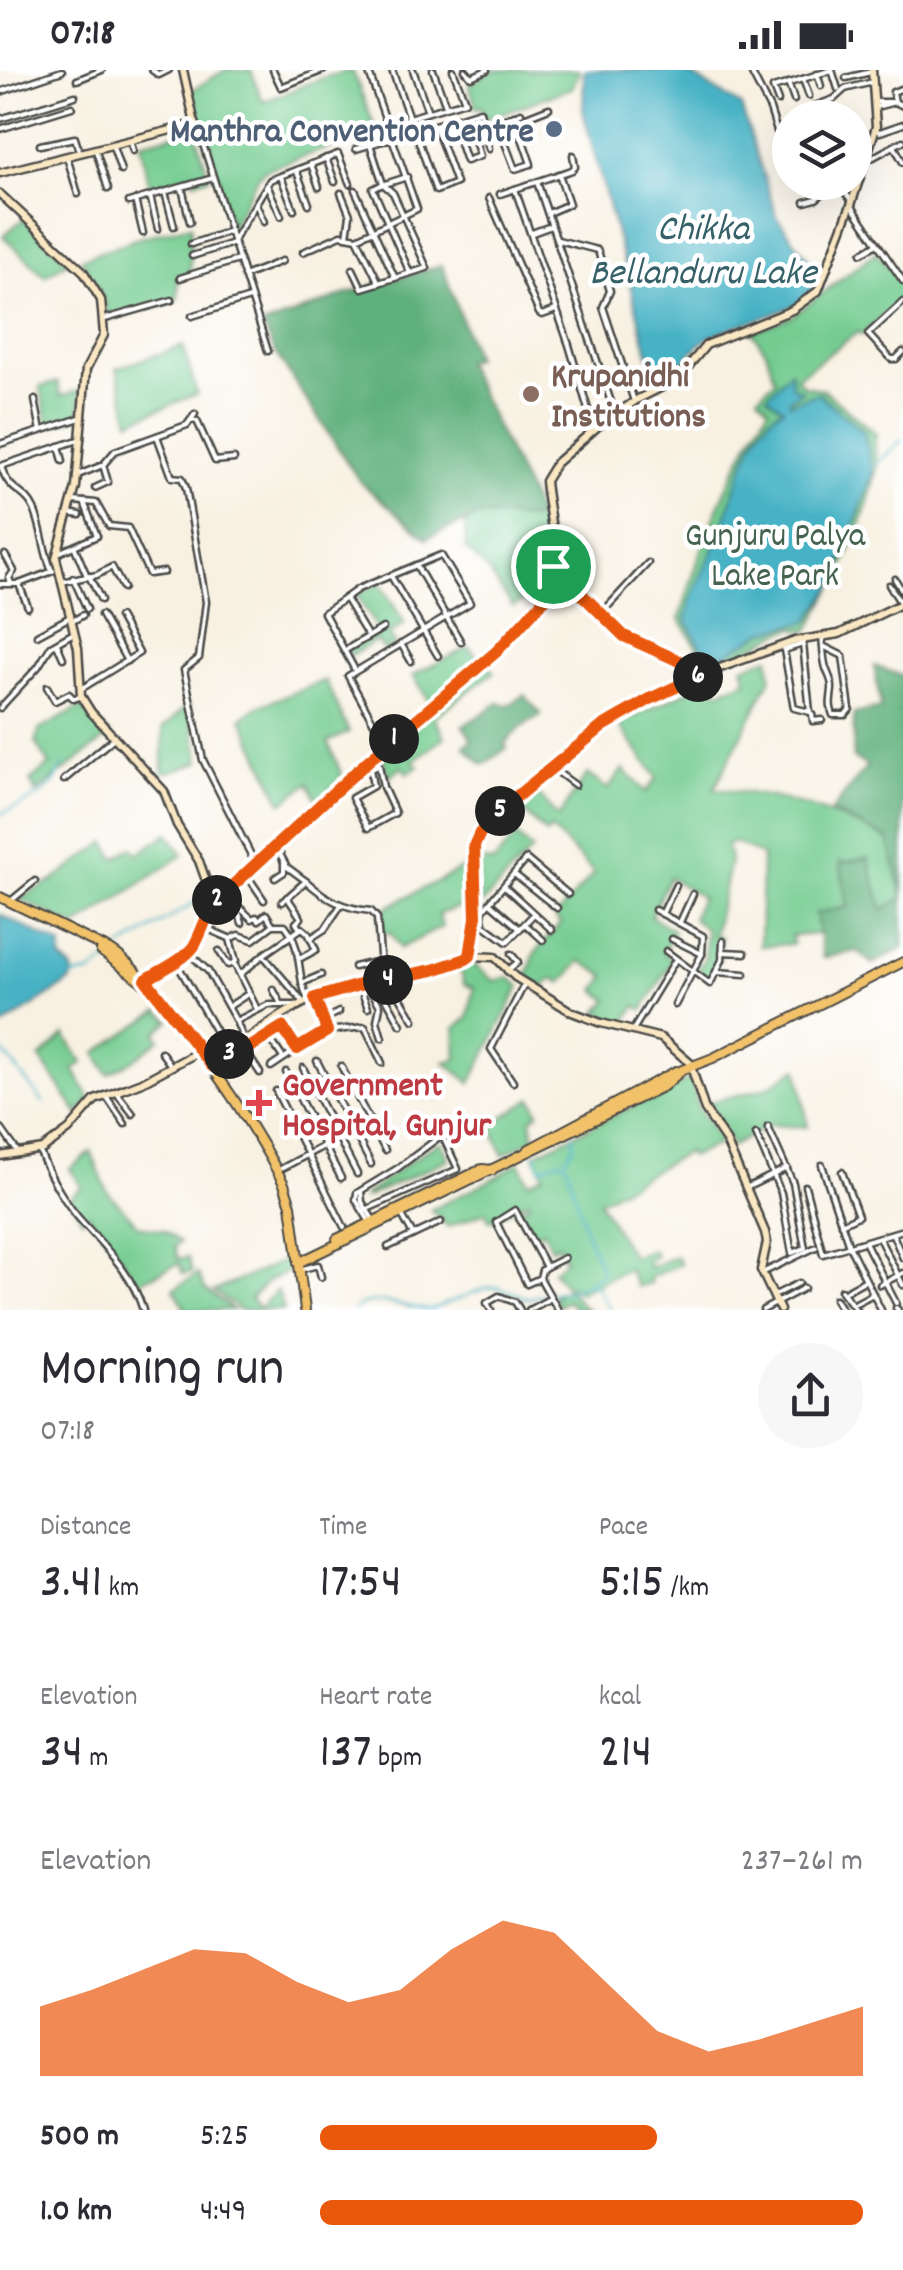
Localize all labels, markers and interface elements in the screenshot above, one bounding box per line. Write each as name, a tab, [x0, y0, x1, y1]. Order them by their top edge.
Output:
text: 07:18	[50, 8, 115, 63]
map controls	[772, 100, 872, 200]
button: layers	[772, 100, 872, 200]
place label: Manthra Convention Centre	[170, 109, 534, 159]
marker: Manthra Convention Centre	[543, 118, 565, 140]
water label: Chikka Bellanduru Lake	[589, 204, 819, 303]
place label: Krupanidhi Institutions	[551, 354, 706, 444]
marker: Krupanidhi Institutions	[520, 383, 542, 405]
park label: Gunjuru Palya Lake Park	[685, 513, 866, 603]
pin	[511, 524, 596, 609]
icon: arrive	[526, 539, 581, 594]
pin: 6	[673, 652, 723, 702]
text: 6	[691, 657, 705, 697]
pin: 1	[369, 714, 419, 764]
text: 1	[391, 719, 397, 759]
pin: 5	[475, 786, 525, 836]
text: 5	[494, 791, 506, 831]
pin: 2	[192, 875, 242, 925]
text: 2	[211, 880, 223, 920]
pin: 4	[363, 955, 413, 1005]
text: 4	[382, 960, 394, 1000]
pin: 3	[204, 1029, 254, 1079]
text: 3	[223, 1034, 235, 1074]
place label: Government Hospital, Gunjur	[282, 1063, 492, 1153]
marker: Government Hospital, Gunjur	[246, 1090, 272, 1116]
text: Morning run	[40, 1333, 284, 1412]
button: share	[758, 1343, 863, 1448]
text: 07:18	[40, 1410, 95, 1456]
text: Distance	[40, 1509, 131, 1549]
text: Time	[319, 1509, 367, 1549]
text: Pace	[599, 1509, 648, 1549]
text: 3.41	[40, 1549, 102, 1621]
text: 17:54	[319, 1549, 402, 1621]
text: 5:15	[599, 1549, 664, 1621]
text: km	[102, 1570, 139, 1610]
text: /km	[664, 1570, 709, 1610]
text: Elevation	[40, 1679, 137, 1719]
text: Heart rate	[319, 1679, 432, 1719]
text: kcal	[599, 1679, 641, 1719]
text: 34	[40, 1719, 83, 1791]
text: 137	[319, 1719, 372, 1791]
text: 214	[599, 1719, 652, 1791]
text: m	[83, 1740, 109, 1780]
text: bpm	[372, 1740, 422, 1780]
text: Elevation	[40, 1840, 151, 1886]
text: 237–261 m	[741, 1840, 863, 1886]
text: 500 m	[40, 2115, 119, 2161]
text: 5:25	[200, 2115, 249, 2161]
text: 1.0 km	[40, 2190, 112, 2236]
text: 4:49	[200, 2190, 247, 2236]

